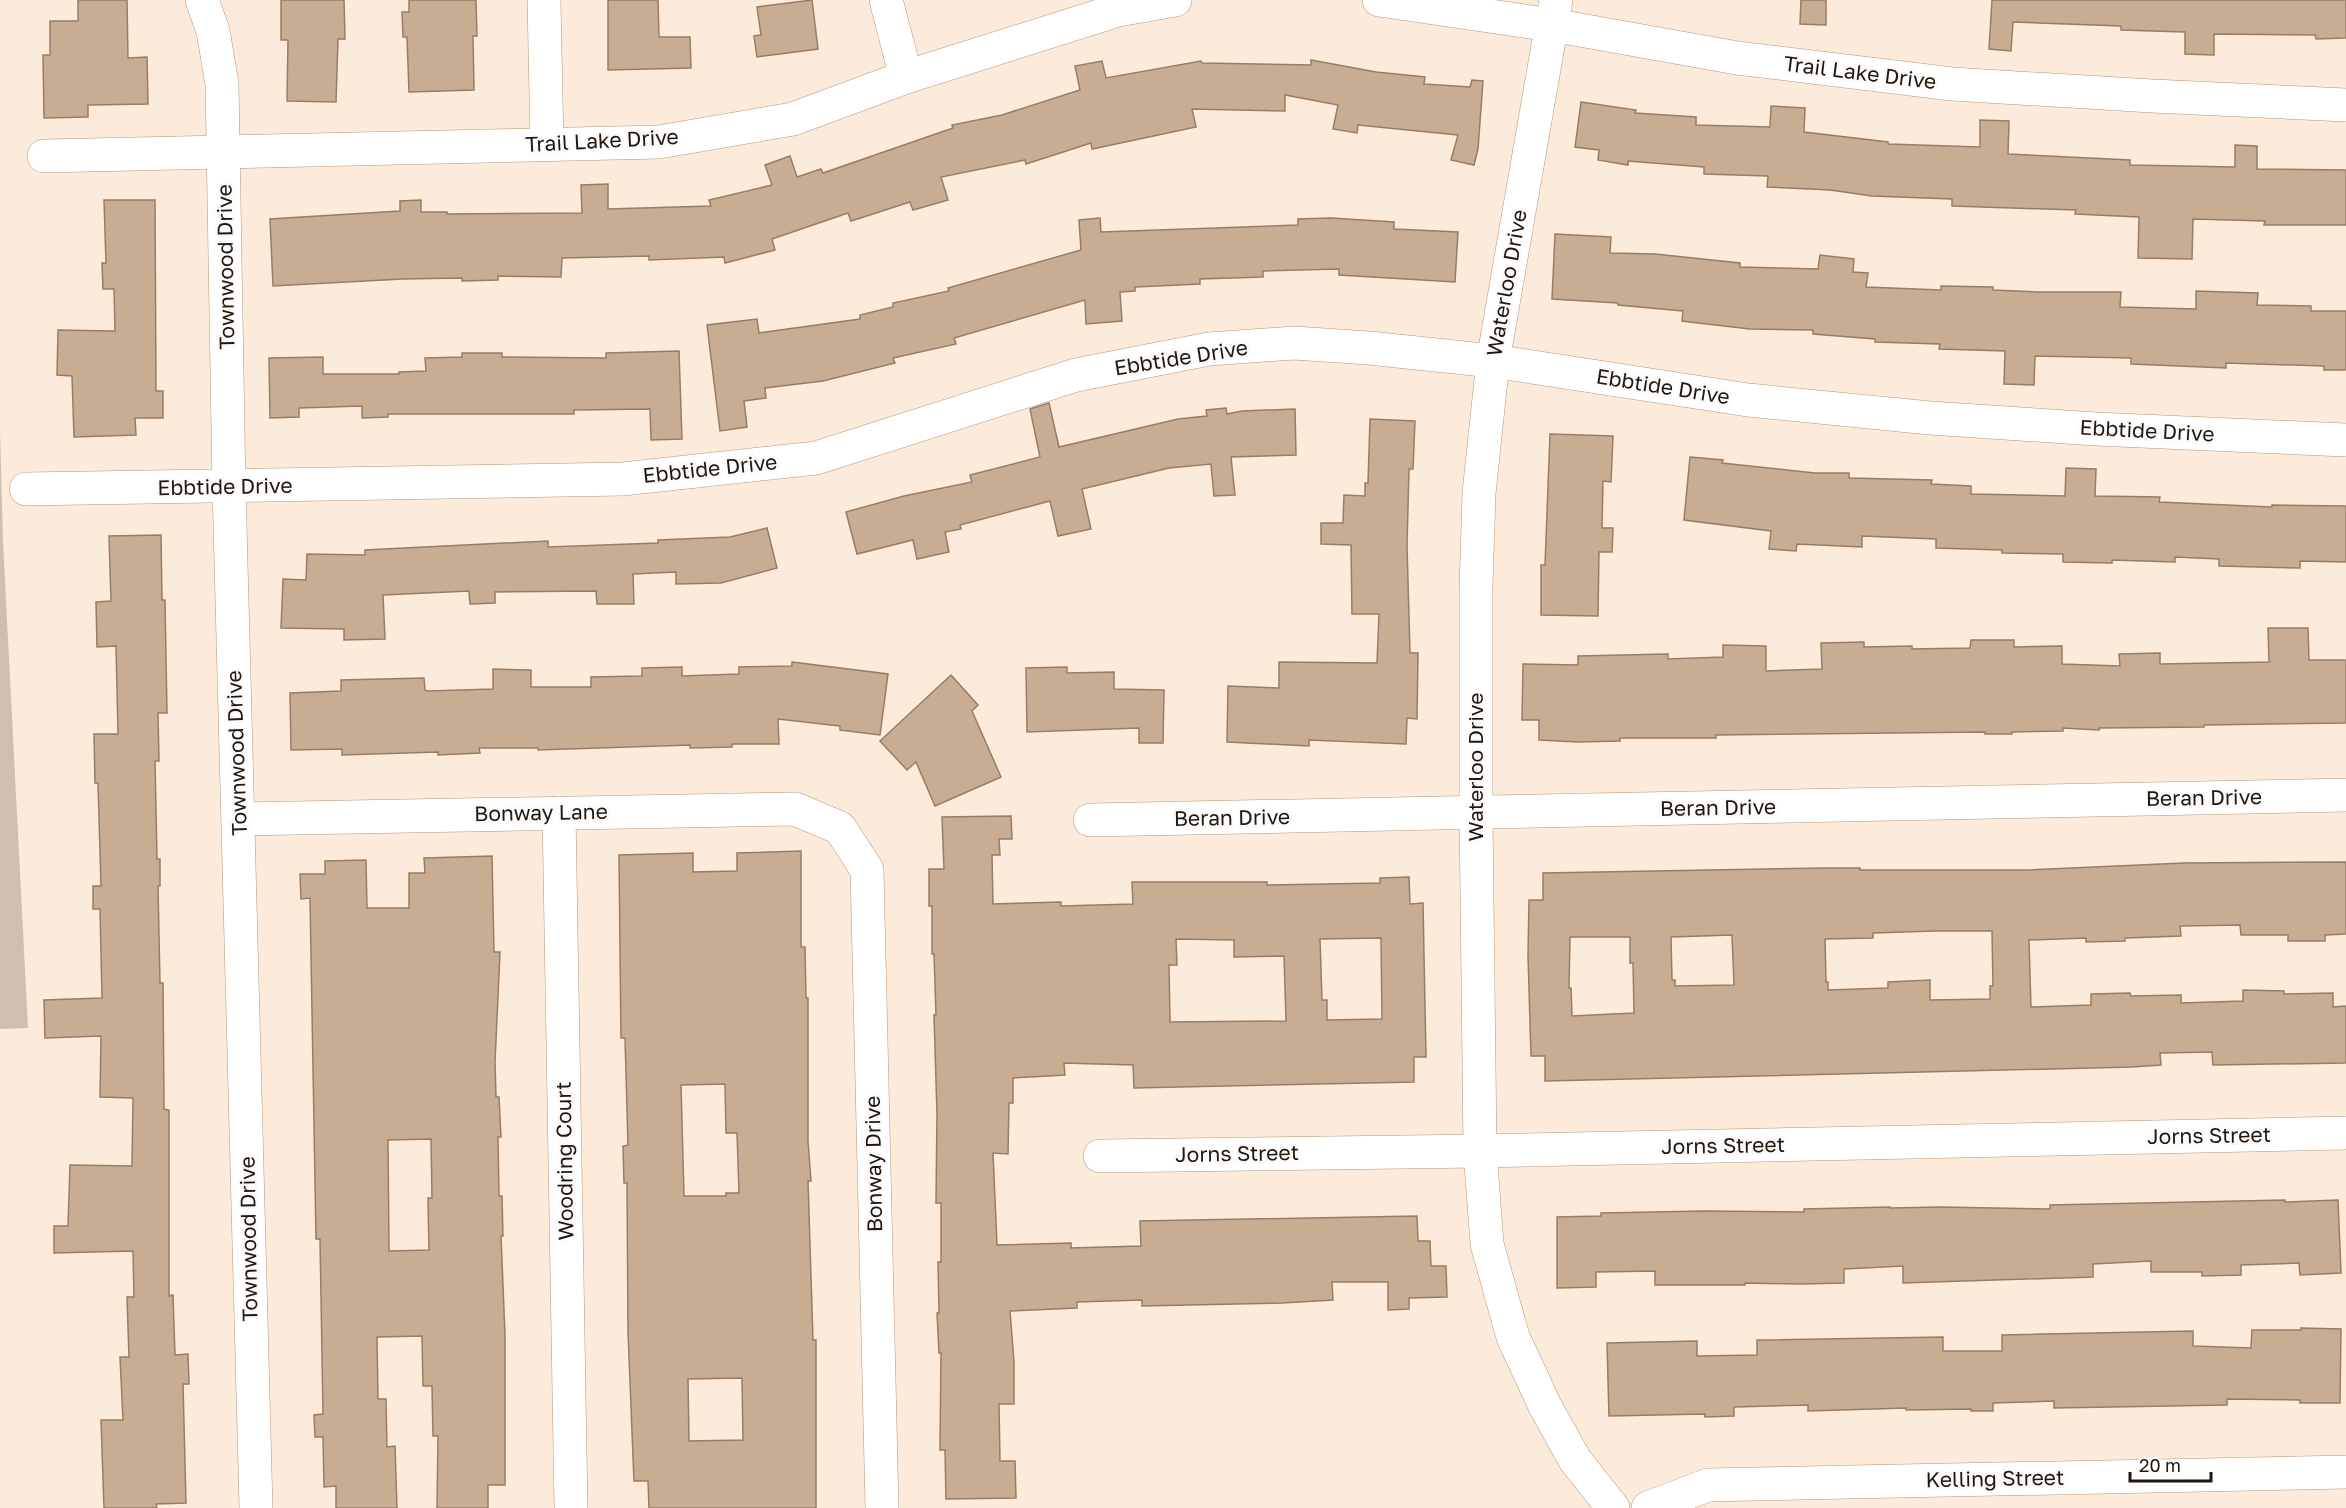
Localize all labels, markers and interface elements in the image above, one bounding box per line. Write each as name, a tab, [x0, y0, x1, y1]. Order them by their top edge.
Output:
street label: Trail Lake Drive	[1782, 50, 1938, 94]
street label: Trail Lake Drive	[525, 123, 679, 157]
street label: Townwood Drive	[211, 184, 239, 350]
street label: Waterloo Drive	[1480, 207, 1532, 358]
street label: Ebbtide Drive	[1112, 334, 1250, 380]
street label: Ebbtide Drive	[1594, 363, 1732, 409]
street label: Ebbtide Drive	[2079, 413, 2215, 447]
street label: Ebbtide Drive	[641, 448, 778, 488]
street label: Ebbtide Drive	[157, 472, 293, 500]
street label: Townwood Drive	[220, 670, 252, 836]
street label: Waterloo Drive	[1462, 693, 1488, 841]
street label: Beran Drive	[2146, 783, 2262, 811]
street label: Beran Drive	[1660, 793, 1776, 821]
street label: Bonway Lane	[474, 798, 608, 826]
street label: Beran Drive	[1174, 803, 1290, 831]
street label: Woodring Court	[550, 1081, 578, 1241]
street label: Bonway Drive	[859, 1096, 887, 1232]
street label: Jorns Street	[2147, 1121, 2271, 1149]
street label: Jorns Street	[1661, 1131, 1785, 1159]
street label: Jorns Street	[1175, 1139, 1299, 1167]
street label: Townwood Drive	[234, 1156, 262, 1322]
scale bar	[2130, 1445, 2211, 1483]
text: 20 m	[2139, 1454, 2181, 1476]
street label: Kelling Street	[1925, 1464, 2064, 1492]

